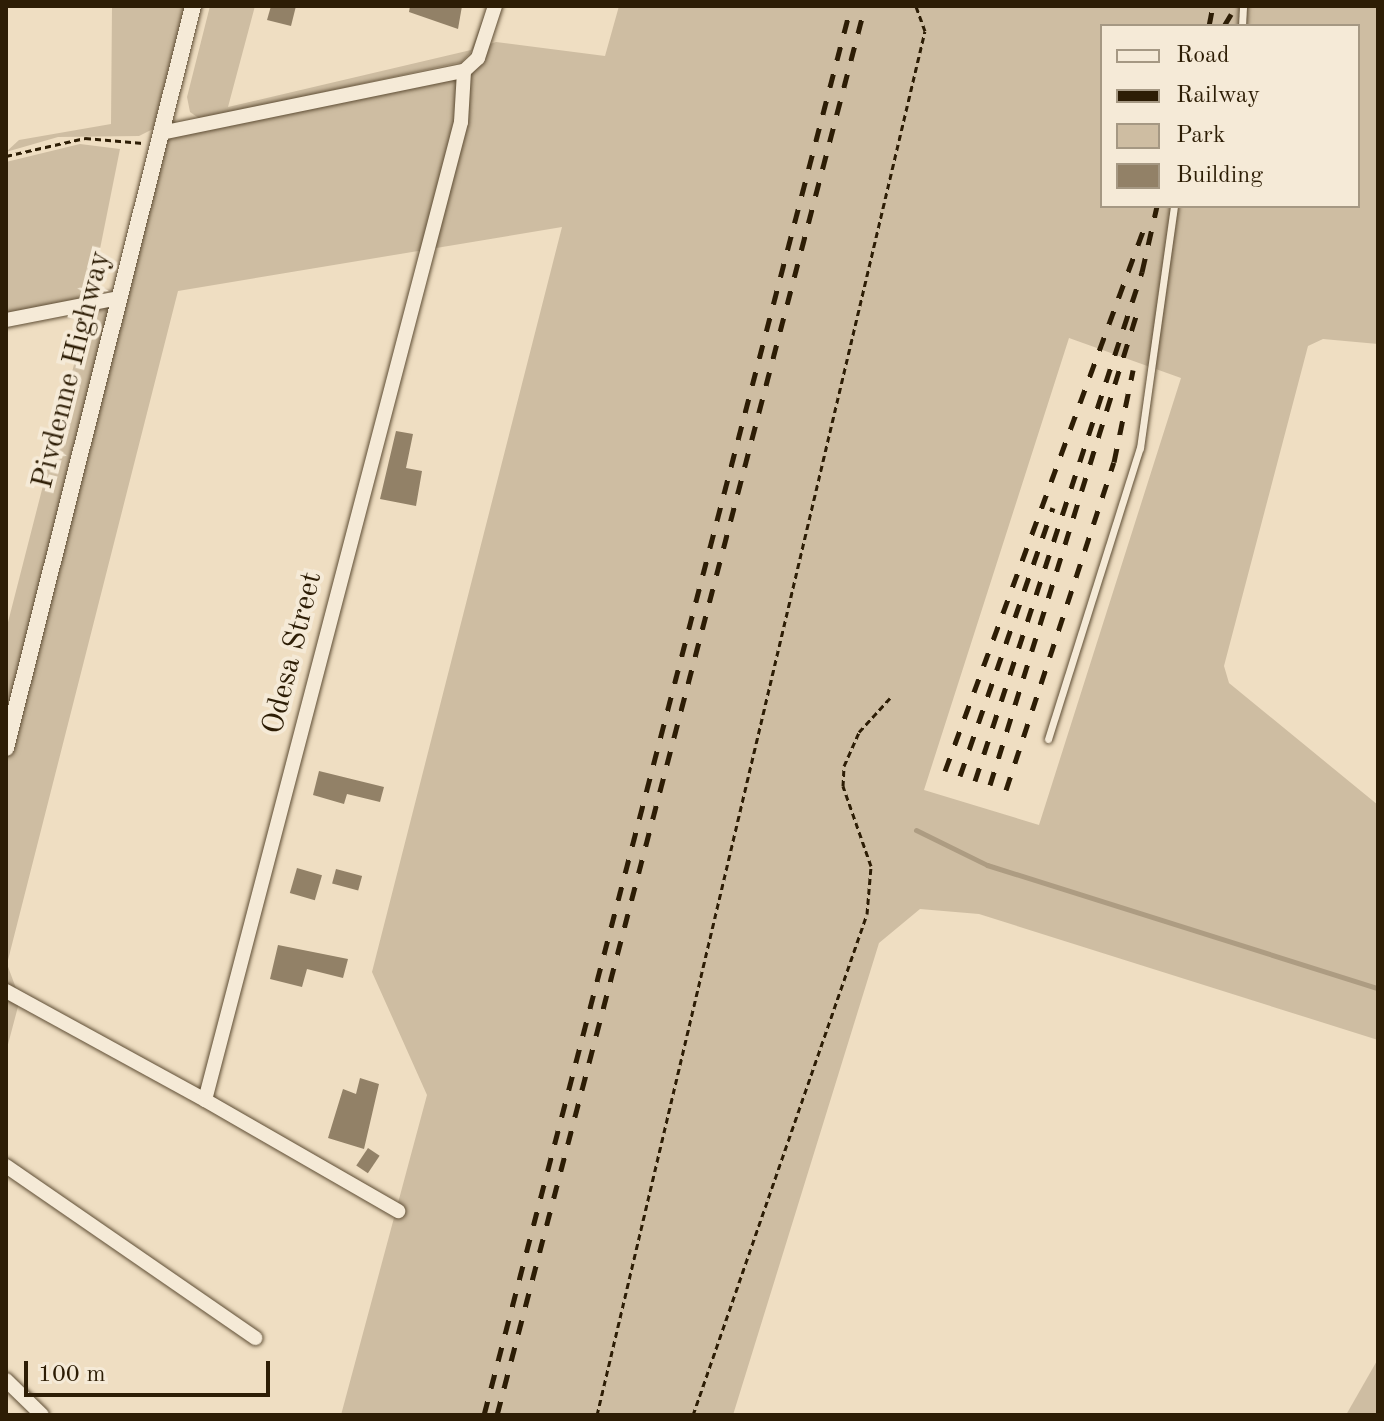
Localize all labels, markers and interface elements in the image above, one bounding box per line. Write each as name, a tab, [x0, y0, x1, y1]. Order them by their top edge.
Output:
legend	[1100, 24, 1360, 208]
text: Road	[1176, 44, 1229, 68]
text: Railway	[1176, 84, 1260, 108]
text: Park	[1176, 124, 1225, 148]
text: Building	[1176, 164, 1263, 188]
street label: Pivdenne Highway	[25, 247, 119, 493]
street label: Odesa Street	[255, 568, 331, 738]
scale bar	[28, 1345, 274, 1395]
text: 100 m	[38, 1363, 106, 1387]

